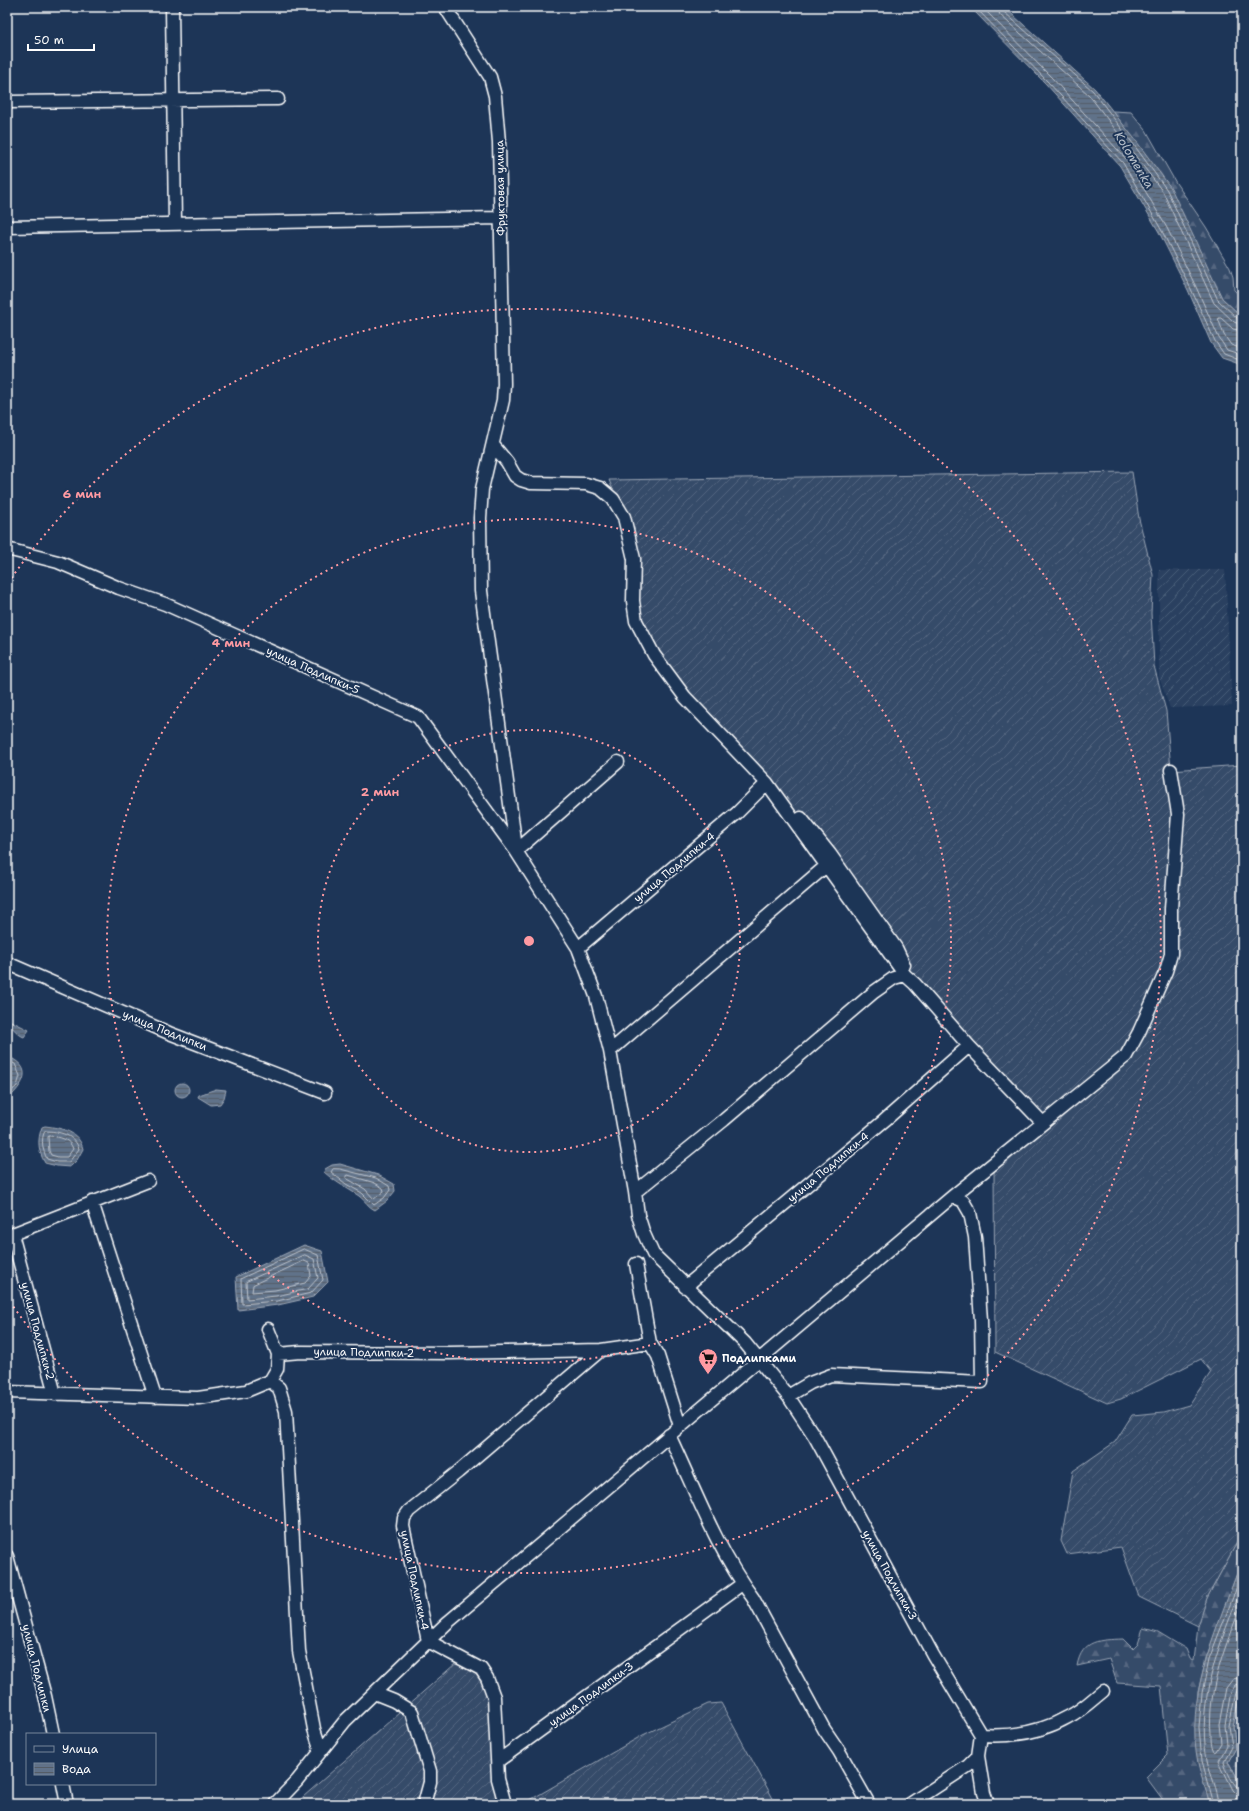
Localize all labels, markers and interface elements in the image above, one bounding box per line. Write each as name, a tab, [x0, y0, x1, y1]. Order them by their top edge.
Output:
scale bar	[28, 26, 94, 52]
text: 50 m	[34, 32, 64, 48]
water label: Kolomenka	[1111, 128, 1157, 192]
street label: Фруктовая улица	[492, 140, 509, 236]
text: 6 мин	[63, 486, 101, 502]
text: 4 мин	[212, 635, 250, 651]
street label: улица Подлипки-5	[264, 643, 362, 698]
text: 2 мин	[361, 784, 399, 800]
street label: улица Подлипки-4	[630, 829, 718, 906]
centre of rings	[522, 934, 536, 948]
street label: улица Подлипки	[120, 1007, 209, 1054]
street label: улица Подлипки-4	[784, 1129, 872, 1206]
street label: улица Подлипки-2	[17, 1281, 58, 1382]
street label: улица Подлипки-2	[313, 1344, 415, 1361]
supermarket icon: Подлипками	[697, 1347, 719, 1375]
place label: Подлипками	[722, 1351, 797, 1366]
street label: улица Подлипки-3	[859, 1527, 921, 1623]
street label: улица Подлипки-4	[397, 1529, 433, 1632]
street label: улица Подлипки	[18, 1623, 55, 1714]
street label: улица Подлипки-3	[546, 1659, 637, 1730]
legend	[26, 1733, 156, 1785]
text: Улица	[62, 1741, 99, 1757]
text: Вода	[62, 1761, 91, 1777]

